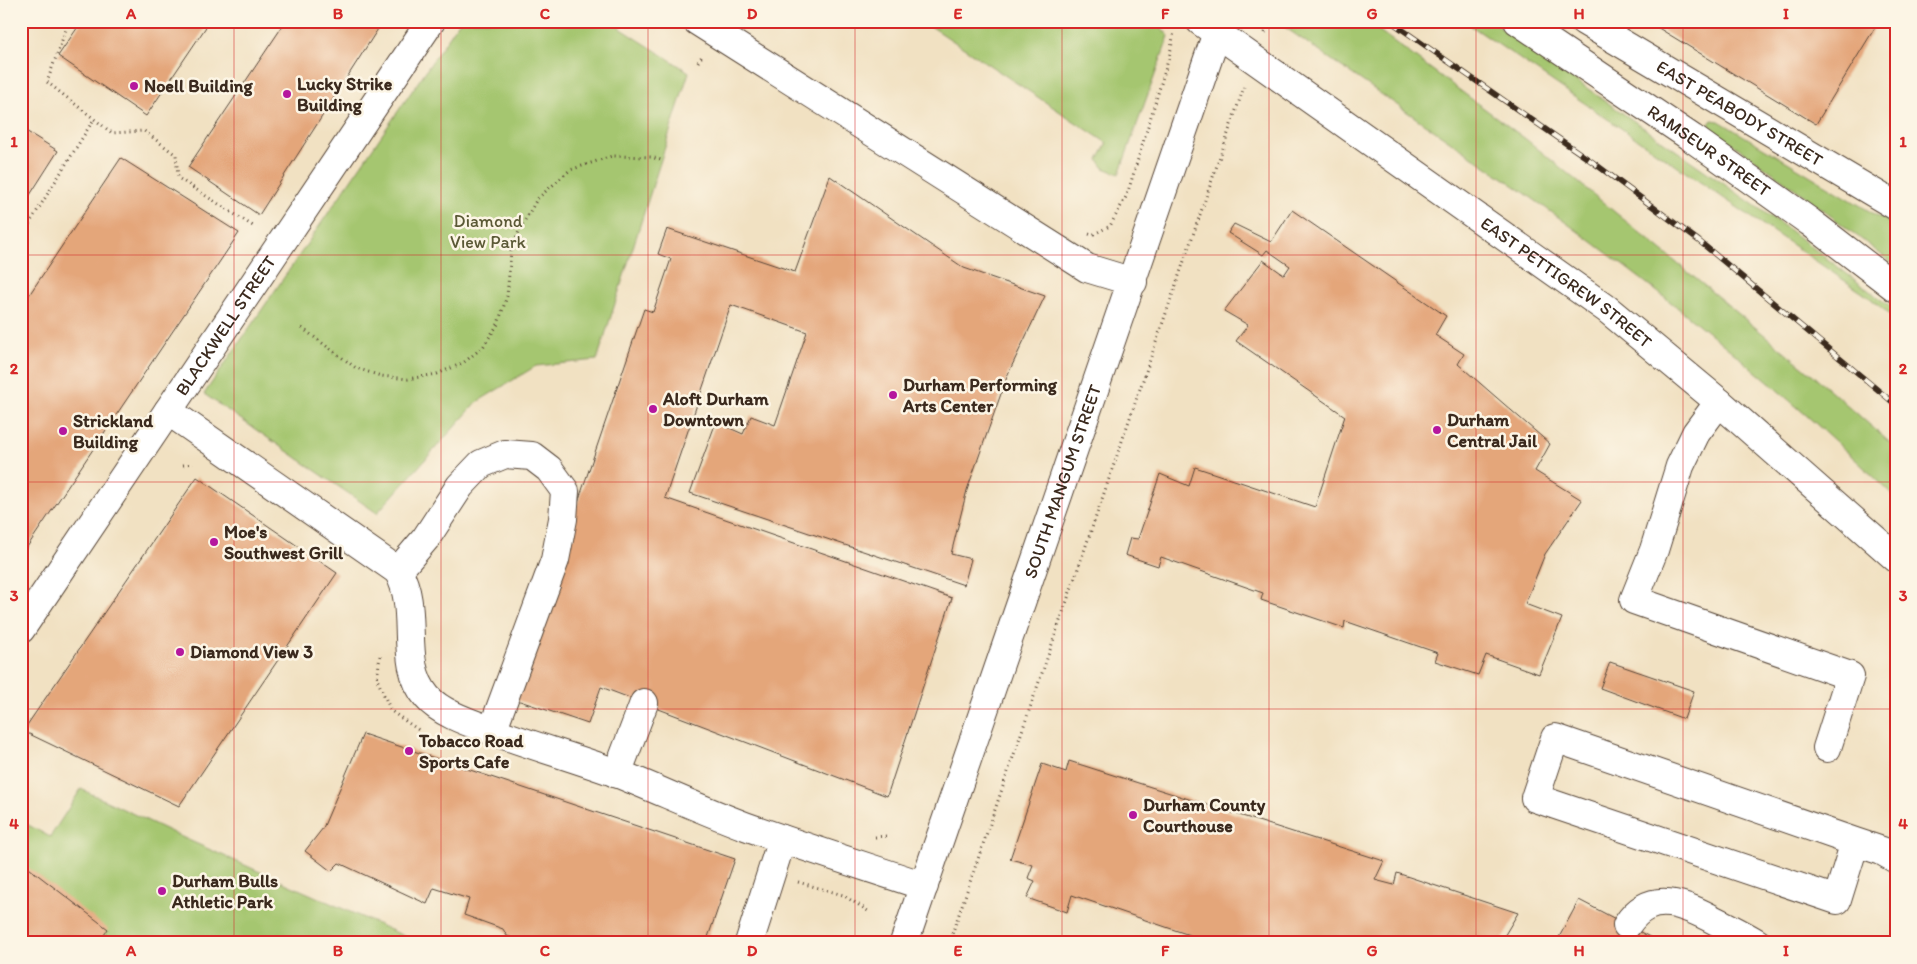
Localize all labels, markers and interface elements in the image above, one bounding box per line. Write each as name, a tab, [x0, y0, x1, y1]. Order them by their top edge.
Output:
text: A	[125, 4, 137, 23]
text: B	[333, 4, 344, 23]
text: C	[540, 4, 551, 23]
text: D	[747, 4, 758, 23]
text: E	[954, 4, 963, 23]
text: F	[1161, 4, 1170, 23]
text: G	[1366, 4, 1378, 23]
text: H	[1573, 4, 1585, 23]
text: I	[1783, 4, 1789, 23]
street label: EAST PEABODY STREET	[1653, 55, 1827, 171]
place label: Lucky Strike Building	[297, 73, 393, 116]
place label: Noell Building	[144, 75, 253, 97]
marker: Noell Building	[128, 80, 140, 92]
marker: Lucky Strike Building	[281, 88, 293, 100]
street label: RAMSEUR STREET	[1643, 100, 1775, 201]
text: 1	[10, 132, 18, 151]
text: 1	[1899, 132, 1907, 151]
park label: Diamond View Park	[450, 210, 527, 253]
street label: EAST PETTIGREW STREET	[1476, 212, 1656, 353]
street label: BLACKWELL STREET	[171, 251, 281, 400]
text: 2	[10, 359, 19, 378]
text: 2	[1899, 359, 1908, 378]
place label: Durham Performing Arts Center	[902, 374, 1058, 417]
street label: SOUTH MANGUM STREET	[1019, 382, 1106, 581]
place label: Aloft Durham Downtown	[662, 388, 770, 431]
marker: Durham Performing Arts Center	[887, 389, 899, 401]
marker: Aloft Durham Downtown	[647, 403, 659, 415]
place label: Durham Central Jail	[1447, 409, 1538, 452]
place label: Strickland Building	[73, 410, 154, 453]
marker: Durham Central Jail	[1431, 424, 1443, 436]
marker: Strickland Building	[57, 425, 69, 437]
place label: Moe's Southwest Grill	[224, 521, 344, 564]
marker: Moe's Southwest Grill	[208, 536, 220, 548]
text: 3	[10, 586, 19, 605]
text: 3	[1899, 586, 1908, 605]
place label: Diamond View 3	[190, 641, 313, 663]
marker: Diamond View 3	[174, 646, 186, 658]
place label: Tobacco Road Sports Cafe	[418, 730, 524, 773]
marker: Tobacco Road Sports Cafe	[403, 745, 415, 757]
place label: Durham County Courthouse	[1143, 794, 1266, 837]
marker: Durham County Courthouse	[1127, 809, 1139, 821]
text: 4	[9, 814, 19, 833]
text: 4	[1898, 814, 1908, 833]
place label: Durham Bulls Athletic Park	[171, 870, 278, 913]
marker: Durham Bulls Athletic Park	[156, 885, 168, 897]
text: A	[125, 941, 137, 960]
text: B	[333, 941, 344, 960]
text: C	[540, 941, 551, 960]
text: D	[747, 941, 758, 960]
text: E	[954, 941, 963, 960]
text: F	[1161, 941, 1170, 960]
text: G	[1366, 941, 1378, 960]
text: H	[1573, 941, 1585, 960]
text: I	[1783, 941, 1789, 960]

